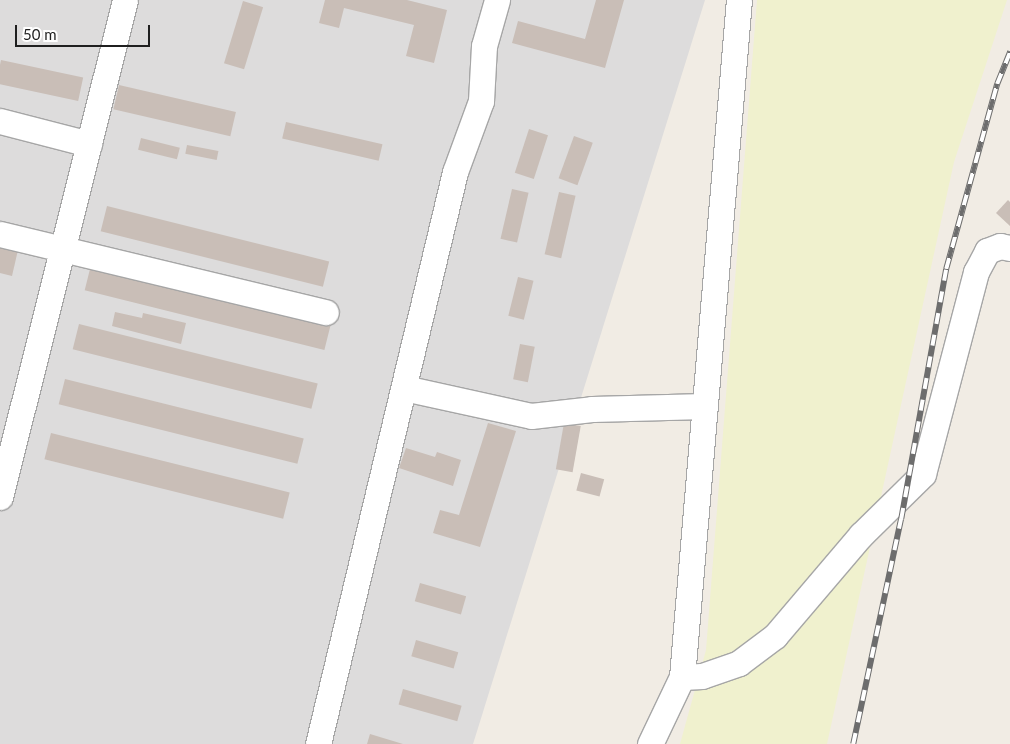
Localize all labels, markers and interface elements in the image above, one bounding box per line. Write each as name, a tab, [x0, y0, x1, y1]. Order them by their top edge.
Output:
scale bar	[18, 15, 152, 47]
text: 50 m	[23, 25, 57, 43]

